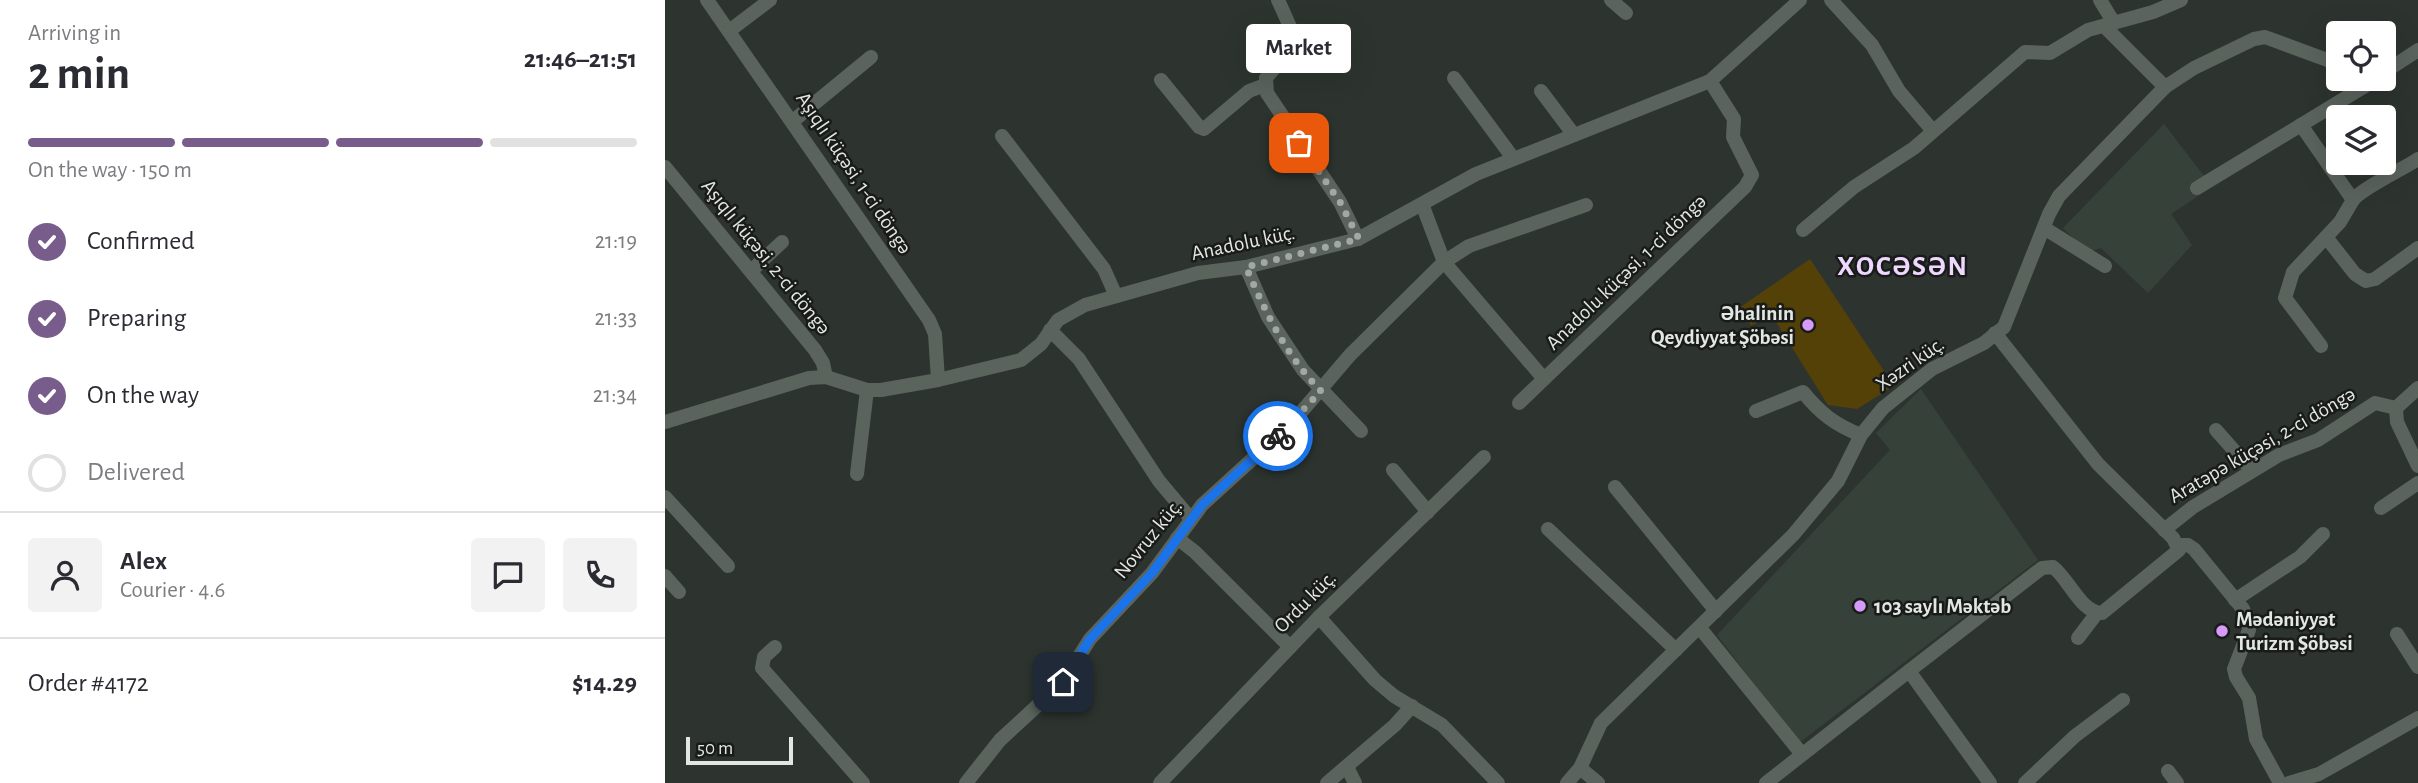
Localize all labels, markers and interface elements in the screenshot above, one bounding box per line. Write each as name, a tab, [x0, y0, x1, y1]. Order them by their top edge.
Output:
map controls	[2326, 21, 2396, 175]
button: locate	[2326, 21, 2396, 91]
text: Arriving in	[28, 22, 121, 45]
callout: Market	[1247, 24, 1351, 73]
text: Market	[1265, 37, 1332, 60]
text: 21:46–21:51	[524, 46, 637, 72]
text: 2 min	[28, 51, 130, 97]
street label: Aşıqlı küçəsi, 1-ci döngə	[792, 88, 916, 258]
button: layers	[2326, 105, 2396, 175]
pin	[1269, 113, 1329, 173]
icon: bag	[1280, 124, 1318, 162]
text: On the way · 150 m	[28, 159, 192, 182]
street label: Aşıqlı küçəsi, 2-ci döngə	[697, 176, 835, 338]
street label: Anadolu küçəsi, 1-ci döngə	[1542, 190, 1710, 354]
street label: Anadolu küç.	[1189, 222, 1297, 264]
icon: check	[28, 223, 66, 261]
text: Confirmed	[87, 228, 195, 254]
text: 21:19	[595, 230, 637, 253]
district label: XOCƏSƏN	[1837, 253, 1969, 281]
icon: check	[28, 300, 66, 338]
place label: Əhalinin Qeydiyyat Şöbəsi	[1651, 303, 1794, 349]
text: Preparing	[87, 305, 186, 331]
text: 21:33	[594, 307, 637, 330]
marker: Əhalinin Qeydiyyat Şöbəsi	[1800, 317, 1816, 333]
street label: Xəzri küç.	[1872, 333, 1948, 395]
icon: check	[28, 377, 66, 415]
text: On the way	[87, 382, 199, 408]
street label: Aratəpə küçəsi, 2-ci döngə	[2165, 383, 2359, 507]
text: 21:34	[593, 384, 637, 407]
courier	[1243, 401, 1313, 471]
icon: bike	[1259, 417, 1297, 455]
text: Delivered	[87, 459, 185, 485]
street label: Novruz küç.	[1110, 495, 1186, 583]
button: person	[28, 538, 102, 612]
button: chat	[471, 538, 545, 612]
button: phone	[563, 538, 637, 612]
text: Alex	[120, 548, 167, 574]
street label: Ordu küç.	[1270, 567, 1340, 637]
text: Courier · 4.6	[120, 579, 225, 602]
place label: 103 saylı Məktəb	[1874, 596, 2011, 617]
marker: 103 saylı Məktəb	[1852, 598, 1868, 614]
place label: Mədəniyyət Turizm Şöbəsi	[2236, 609, 2353, 654]
marker: Mədəniyyət Turizm Şöbəsi	[2214, 623, 2230, 639]
pin	[1033, 652, 1093, 712]
icon: home	[1044, 663, 1082, 701]
text: Order #4172	[28, 670, 149, 696]
text: $14.29	[572, 670, 637, 696]
scale bar	[686, 734, 793, 766]
text: 50 m	[697, 739, 733, 758]

